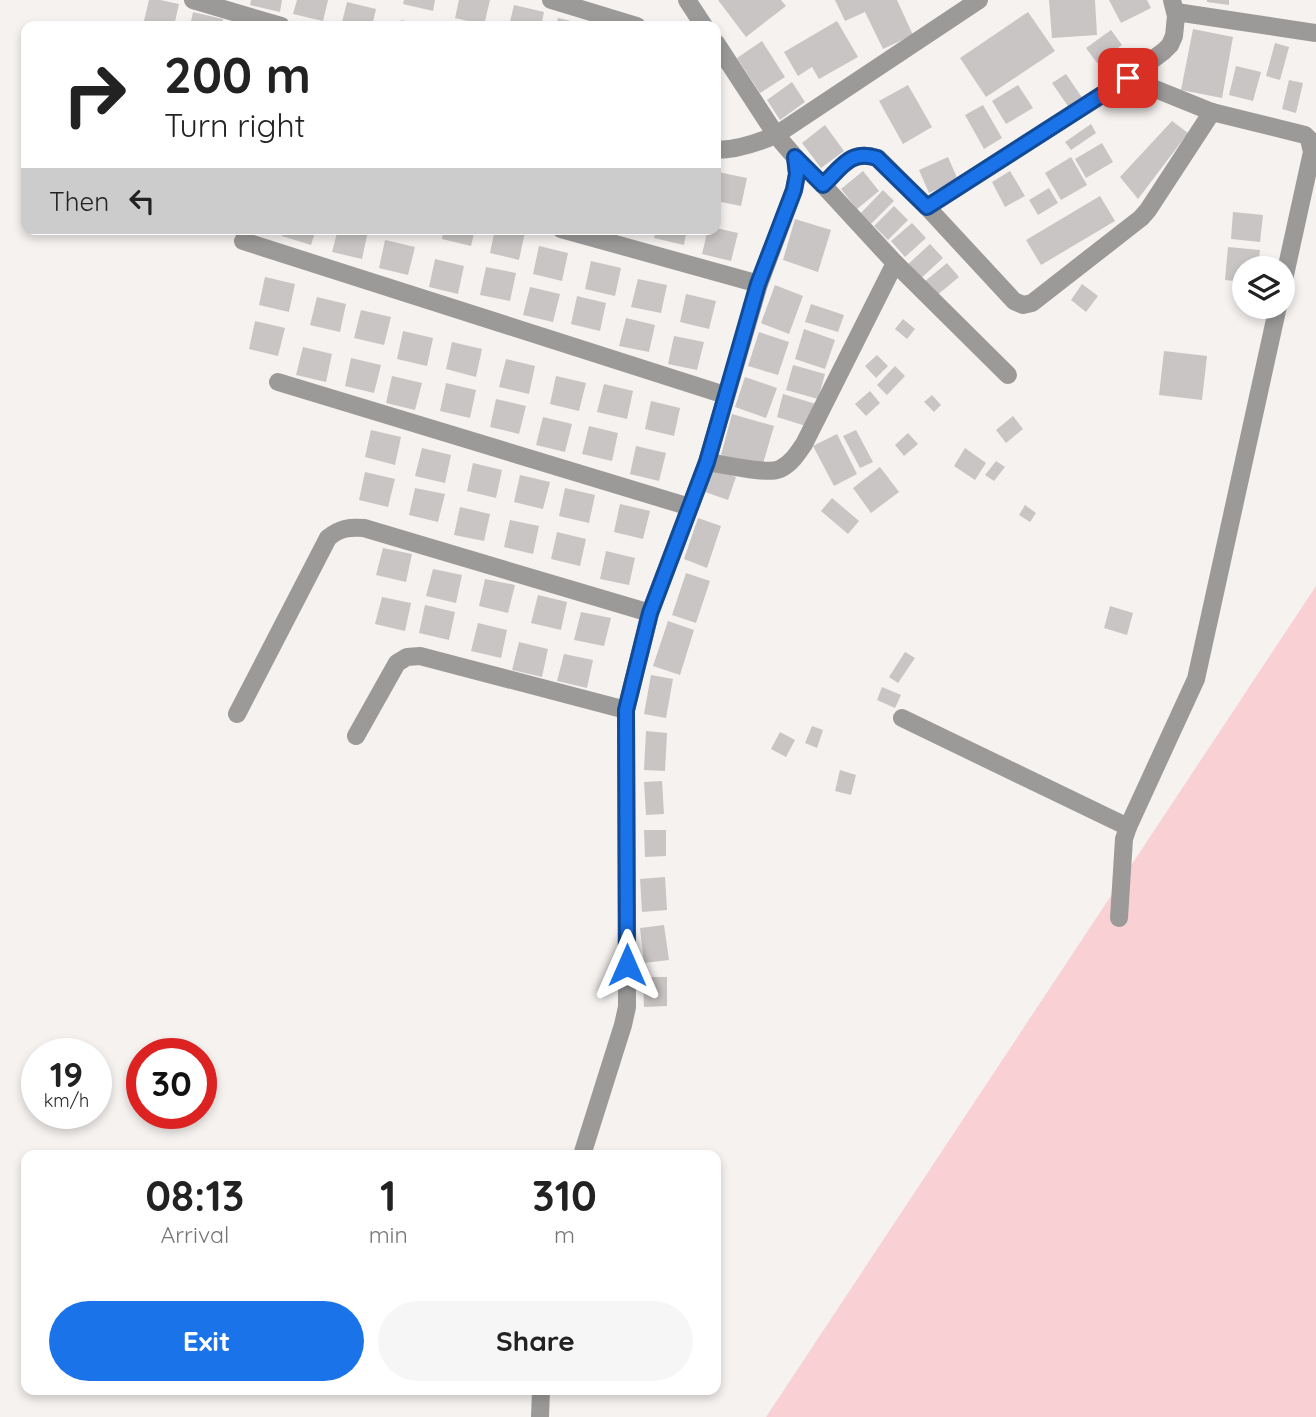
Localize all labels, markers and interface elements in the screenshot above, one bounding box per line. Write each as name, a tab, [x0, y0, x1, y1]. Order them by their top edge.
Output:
text: 200 m	[164, 44, 311, 105]
pin	[1098, 48, 1158, 108]
icon: right	[49, 49, 140, 140]
icon: arrive	[1109, 59, 1147, 97]
text: Turn right	[164, 105, 305, 145]
icon: left	[123, 182, 161, 220]
text: Then	[49, 185, 109, 218]
map controls	[1232, 256, 1295, 319]
button: layers	[1232, 256, 1295, 319]
position arrow	[590, 928, 664, 1002]
speed limit sign: 30	[126, 1038, 217, 1129]
text: 19	[50, 1052, 83, 1096]
text: km/h	[44, 1089, 89, 1112]
text: 08:13	[145, 1169, 244, 1222]
text: 1	[380, 1169, 396, 1222]
text: 310	[532, 1169, 597, 1222]
text: Arrival	[160, 1220, 229, 1249]
text: min	[369, 1220, 408, 1249]
text: m	[554, 1220, 575, 1249]
button: Exit	[49, 1301, 364, 1381]
button: Share	[378, 1301, 693, 1381]

